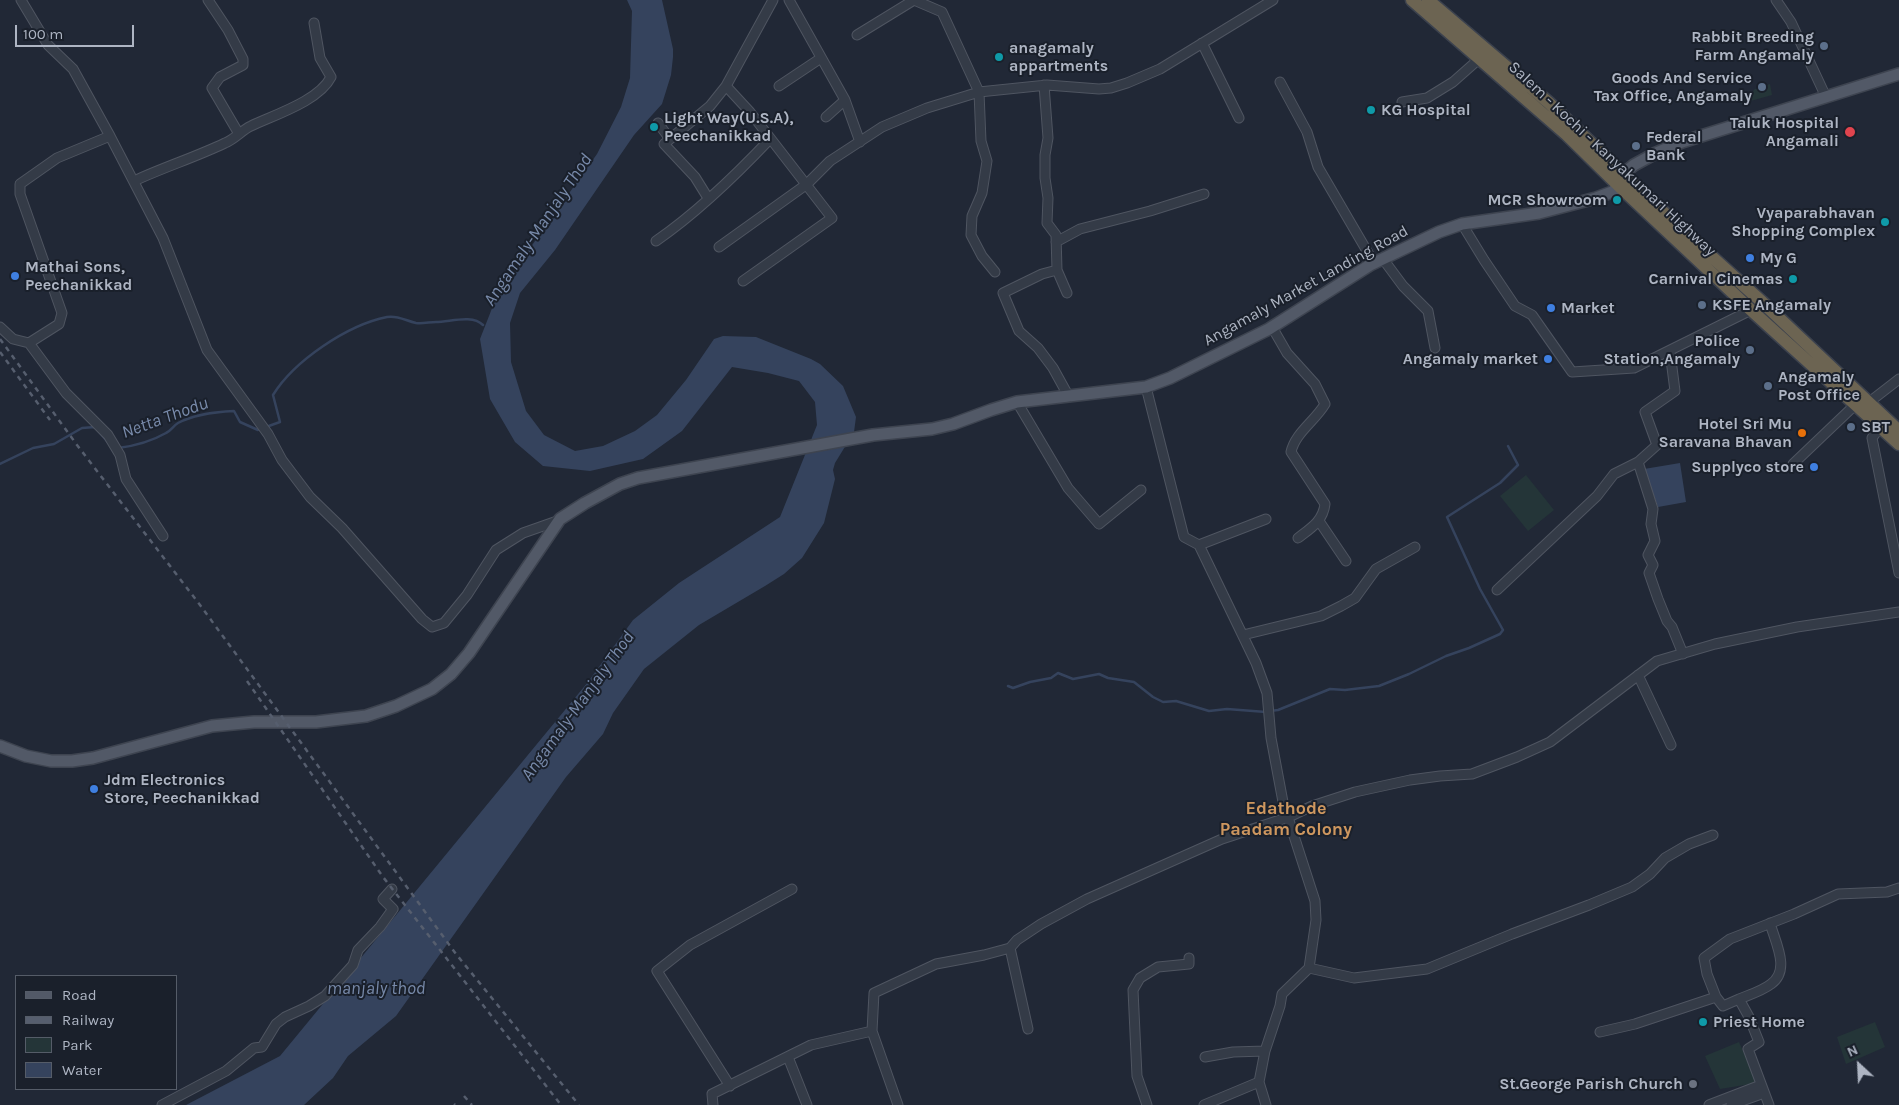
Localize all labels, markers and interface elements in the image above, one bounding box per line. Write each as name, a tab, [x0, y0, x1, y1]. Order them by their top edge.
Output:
scale bar	[18, 15, 136, 47]
text: 100 m	[23, 25, 63, 43]
place label: Rabbit Breeding Farm Angamaly	[1691, 27, 1814, 65]
place label: anagamaly appartments	[1009, 38, 1108, 76]
marker: Rabbit Breeding Farm Angamaly	[1818, 40, 1830, 52]
marker: anagamaly appartments	[993, 51, 1005, 63]
street label: Salem - Kochi - Kanyakumari Highway	[1504, 58, 1720, 260]
place label: Goods And Service Tax Office, Angamaly	[1594, 68, 1752, 106]
marker: Goods And Service Tax Office, Angamaly	[1756, 81, 1768, 93]
place label: KG Hospital	[1381, 100, 1471, 120]
marker: KG Hospital	[1365, 104, 1377, 116]
place label: Light Way(U.S.A), Peechanikkad	[664, 108, 794, 146]
place label: Taluk Hospital Angamali	[1730, 113, 1839, 151]
marker: Light Way(U.S.A), Peechanikkad	[648, 121, 660, 133]
marker: Taluk Hospital Angamali	[1843, 125, 1857, 139]
place label: Federal Bank	[1646, 127, 1702, 165]
marker: Federal Bank	[1630, 140, 1642, 152]
water label: Angamaly-Manjaly Thod	[479, 150, 597, 310]
place label: MCR Showroom	[1488, 190, 1607, 210]
marker: MCR Showroom	[1611, 194, 1623, 206]
place label: Vyaparabhavan Shopping Complex	[1731, 203, 1875, 241]
marker: Vyaparabhavan Shopping Complex	[1879, 216, 1891, 228]
street label: Angamaly Market Landing Road	[1200, 222, 1412, 350]
place label: My G	[1760, 248, 1797, 268]
marker: My G	[1744, 252, 1756, 264]
place label: Mathai Sons, Peechanikkad	[25, 257, 132, 295]
place label: Carnival Cinemas	[1649, 269, 1783, 289]
marker: Mathai Sons, Peechanikkad	[9, 270, 21, 282]
marker: Carnival Cinemas	[1787, 273, 1799, 285]
place label: KSFE Angamaly	[1712, 295, 1831, 315]
place label: Market	[1561, 298, 1615, 318]
marker: KSFE Angamaly	[1696, 299, 1708, 311]
marker: Market	[1545, 302, 1557, 314]
place label: Police Station,Angamaly	[1603, 331, 1740, 369]
marker: Police Station,Angamaly	[1744, 344, 1756, 356]
place label: Angamaly market	[1403, 349, 1538, 369]
marker: Angamaly market	[1542, 353, 1554, 365]
place label: Angamaly Post Office	[1778, 367, 1860, 405]
marker: Angamaly Post Office	[1762, 380, 1774, 392]
water label: Netta Thodu	[119, 392, 211, 444]
place label: Hotel Sri Mu Saravana Bhavan	[1658, 414, 1792, 452]
place label: SBT	[1861, 417, 1890, 437]
marker: SBT	[1845, 421, 1857, 433]
marker: Hotel Sri Mu Saravana Bhavan	[1796, 427, 1808, 439]
place label: Supplyco store	[1691, 457, 1804, 477]
marker: Supplyco store	[1808, 461, 1820, 473]
water label: Angamaly-Manjaly Thod	[517, 627, 639, 785]
place label: Jdm Electronics Store, Peechanikkad	[104, 770, 260, 808]
marker: Jdm Electronics Store, Peechanikkad	[88, 783, 100, 795]
district label: Edathode Paadam Colony	[1220, 798, 1352, 841]
legend	[15, 975, 178, 1090]
water label: manjaly thod	[327, 978, 425, 1000]
text: Road	[62, 986, 97, 1004]
text: Railway	[62, 1011, 114, 1029]
place label: Priest Home	[1713, 1012, 1805, 1032]
marker: Priest Home	[1697, 1016, 1709, 1028]
text: Park	[62, 1036, 92, 1054]
north arrow	[1834, 1040, 1884, 1090]
text: N	[1844, 1041, 1861, 1061]
text: Water	[62, 1061, 102, 1079]
place label: St.George Parish Church	[1499, 1074, 1683, 1094]
marker: St.George Parish Church	[1687, 1078, 1699, 1090]

